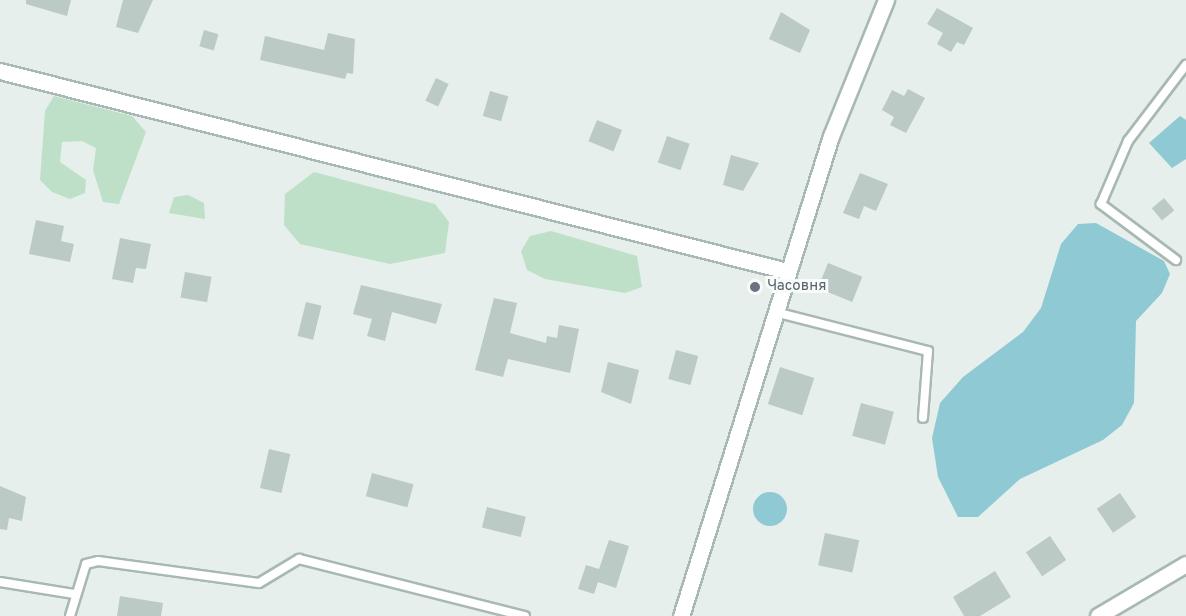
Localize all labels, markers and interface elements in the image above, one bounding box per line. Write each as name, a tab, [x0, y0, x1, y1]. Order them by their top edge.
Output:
place label: Часовня	[767, 278, 826, 296]
marker: Часовня	[748, 280, 762, 294]

